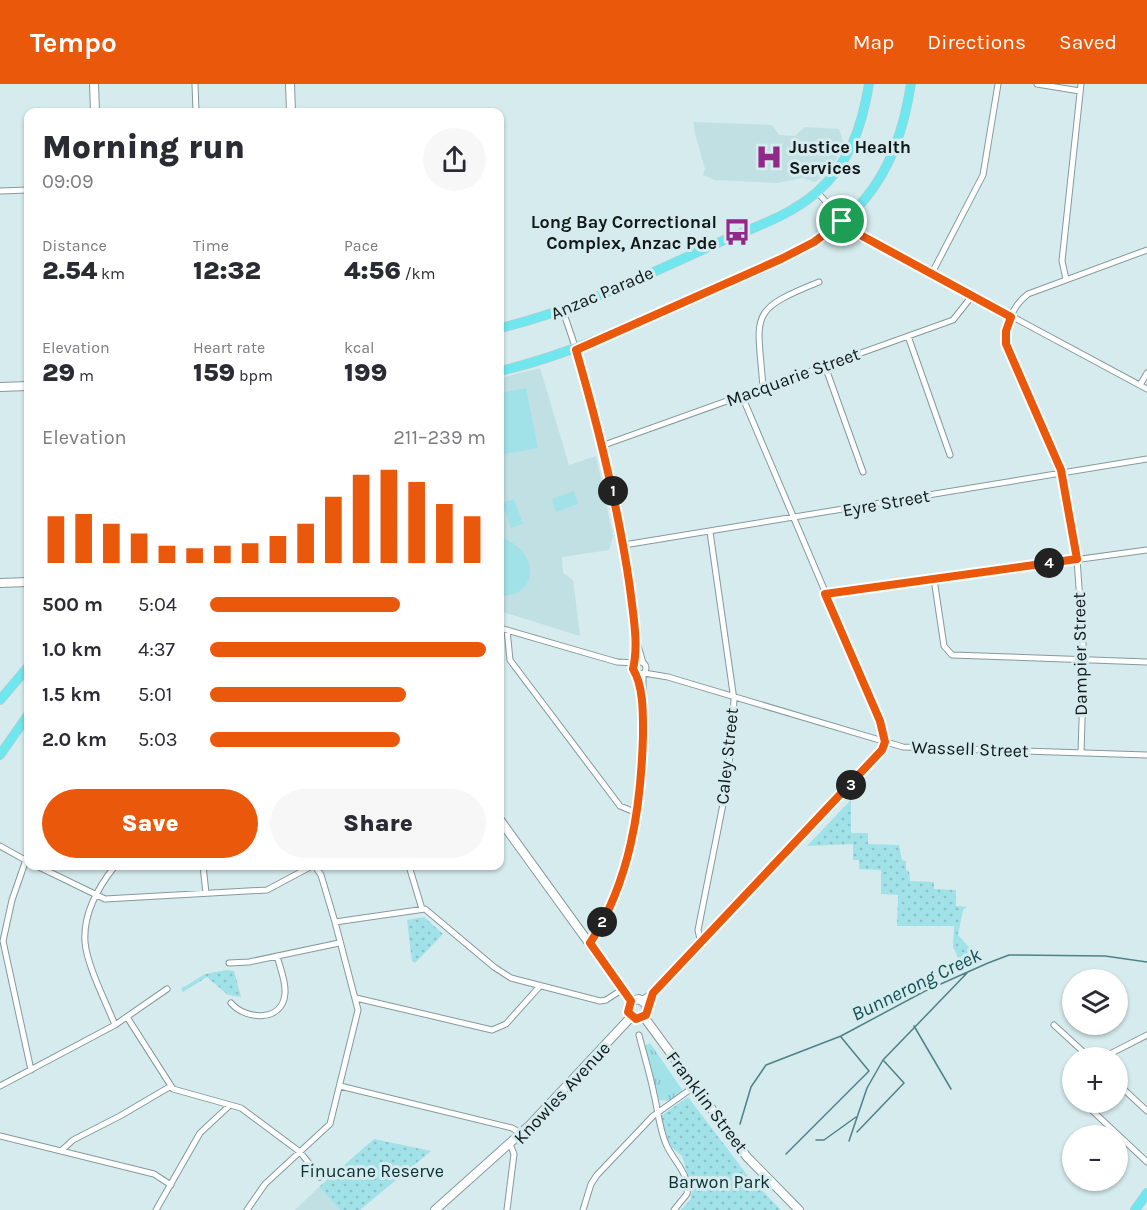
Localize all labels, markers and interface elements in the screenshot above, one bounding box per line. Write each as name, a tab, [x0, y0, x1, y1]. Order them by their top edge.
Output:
text: Tempo	[30, 26, 117, 59]
text: Map	[853, 30, 894, 54]
text: Directions	[927, 30, 1026, 54]
text: Saved	[1059, 30, 1117, 54]
text: Morning run	[42, 128, 245, 166]
button: share	[423, 128, 486, 191]
place label: Justice Health Services	[789, 136, 911, 179]
hospital icon: Justice Health Services	[754, 142, 784, 172]
text: 09:09	[42, 170, 94, 193]
pin	[816, 195, 867, 246]
icon: arrive	[825, 204, 858, 237]
place label: Long Bay Correctional Complex, Anzac Pde	[531, 211, 717, 254]
bus stop icon: Long Bay Correctional Complex, Anzac Pde	[722, 217, 752, 247]
text: Distance	[42, 236, 107, 255]
text: Time	[193, 236, 229, 255]
text: Pace	[344, 236, 378, 255]
text: 2.54	[42, 255, 97, 286]
text: 12:32	[193, 255, 261, 286]
text: 4:56	[344, 255, 401, 286]
street label: Anzac Parade	[547, 261, 657, 325]
text: km	[97, 264, 125, 283]
text: /km	[401, 264, 436, 283]
text: Elevation	[42, 338, 110, 357]
text: Heart rate	[193, 338, 265, 357]
text: kcal	[344, 338, 375, 357]
street label: Macquarie Street	[723, 343, 863, 411]
text: 29	[42, 357, 75, 388]
text: 159	[193, 357, 235, 388]
text: 199	[344, 357, 387, 388]
text: m	[75, 366, 94, 385]
text: bpm	[235, 366, 273, 385]
text: Elevation	[42, 426, 127, 449]
text: 211–239 m	[393, 426, 486, 449]
pin: 1	[598, 476, 628, 506]
text: 1	[610, 481, 616, 500]
street label: Eyre Street	[841, 484, 931, 521]
pin: 4	[1034, 548, 1064, 578]
text: 4	[1044, 553, 1054, 572]
street label: Dampier Street	[1068, 592, 1092, 716]
text: 500 m	[42, 593, 103, 616]
text: 5:04	[138, 593, 177, 616]
text: 1.0 km	[42, 638, 102, 661]
text: 4:37	[138, 638, 175, 661]
text: 1.5 km	[42, 683, 101, 706]
text: 5:01	[138, 683, 172, 706]
street label: Caley Street	[711, 706, 743, 806]
text: 2.0 km	[42, 728, 107, 751]
text: 5:03	[138, 728, 178, 751]
street label: Wassell Street	[911, 736, 1029, 762]
pin: 3	[836, 770, 866, 800]
text: 3	[846, 775, 856, 794]
button: Save	[42, 789, 258, 858]
button: Share	[270, 789, 486, 858]
pin: 2	[587, 907, 617, 937]
text: 2	[597, 912, 607, 931]
water label: Bunnerong Creek	[848, 943, 986, 1026]
map controls	[1062, 969, 1128, 1191]
button: layers	[1062, 969, 1128, 1035]
street label: Knowles Avenue	[509, 1037, 615, 1149]
street label: Franklin Street	[662, 1047, 753, 1157]
button: +	[1062, 1047, 1128, 1113]
button: −	[1062, 1125, 1128, 1191]
park label: Finucane Reserve	[300, 1160, 444, 1182]
park label: Barwon Park	[668, 1171, 770, 1193]

